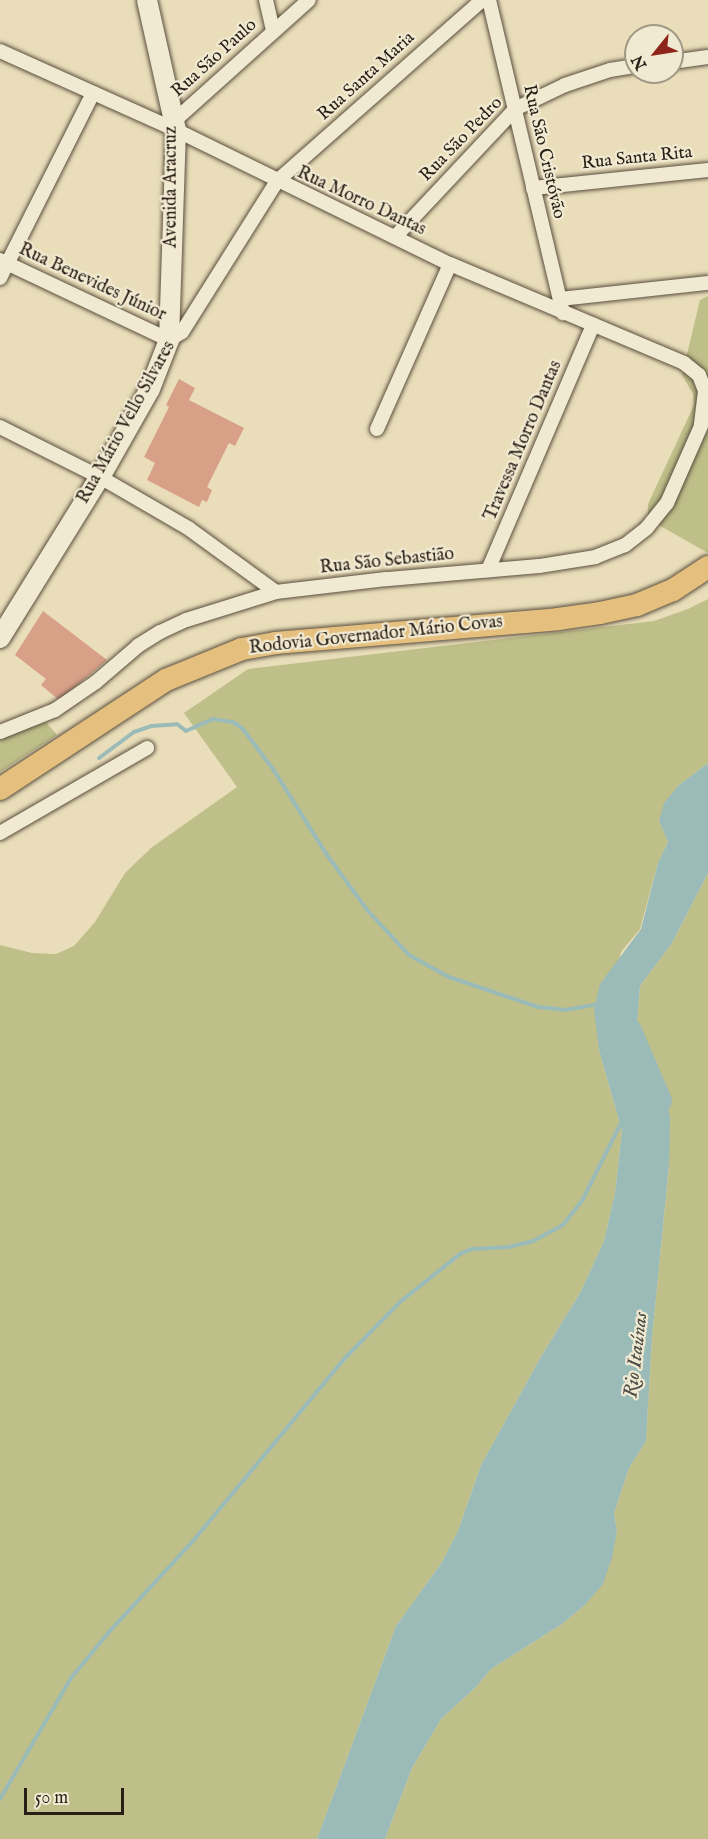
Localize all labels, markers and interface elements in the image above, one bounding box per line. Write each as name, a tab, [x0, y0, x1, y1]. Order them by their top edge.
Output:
street label: Rua São Paulo	[168, 15, 262, 103]
north arrow	[624, 24, 684, 84]
street label: Rua Santa Maria	[314, 28, 420, 126]
text: N	[628, 51, 652, 73]
street label: Rua São Cristóvão	[517, 83, 569, 221]
street label: Rua São Pedro	[416, 93, 508, 187]
street label: Avenida Aracruz	[161, 126, 183, 248]
street label: Rua Santa Rita	[580, 142, 694, 176]
street label: Rua Morro Dantas	[293, 163, 429, 241]
street label: Rua Benevides Júnior	[15, 239, 169, 327]
street label: Rua Mário Vello Silvares	[73, 338, 181, 508]
street label: Travessa Morro Dantas	[481, 358, 567, 524]
street label: Rua São Sebastião	[319, 544, 455, 580]
street label: Rodovia Governador Mário Covas	[248, 612, 504, 660]
water label: Rio Itaúnas	[619, 1311, 653, 1399]
scale bar	[27, 1776, 128, 1814]
text: 50 m	[35, 1787, 68, 1810]

